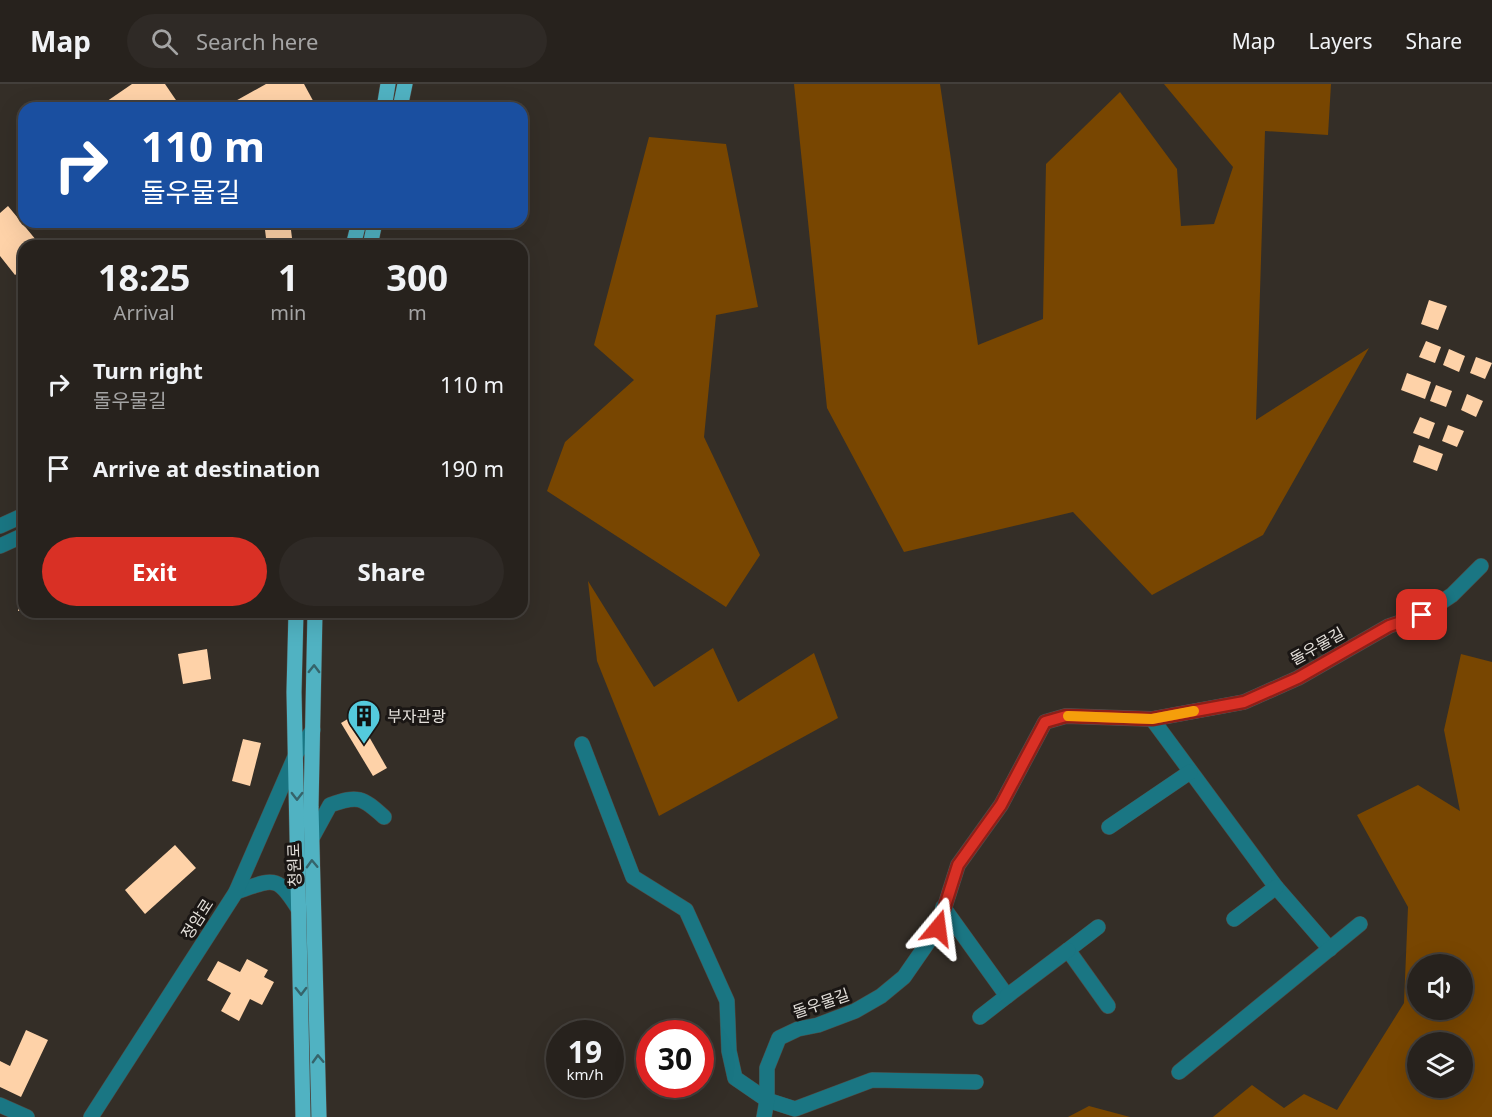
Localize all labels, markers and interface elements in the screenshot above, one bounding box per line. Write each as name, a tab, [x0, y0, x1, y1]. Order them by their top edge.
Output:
search box	[127, 14, 547, 68]
text: Map	[30, 22, 91, 60]
icon: search	[148, 25, 181, 58]
text: Search here	[196, 26, 318, 56]
text: Map	[1232, 27, 1276, 55]
text: Layers	[1309, 27, 1373, 55]
text: Share	[1406, 27, 1462, 55]
text: 110 m	[141, 117, 265, 174]
icon: right	[42, 126, 120, 204]
text: 돌우물길	[141, 173, 240, 210]
text: 18:25	[98, 253, 190, 302]
text: 1	[278, 253, 299, 302]
text: 300	[386, 253, 448, 302]
text: Arrival	[114, 299, 175, 326]
text: min	[270, 299, 306, 326]
text: m	[408, 299, 427, 326]
text: Turn right	[93, 355, 203, 385]
icon: right	[42, 368, 75, 401]
text: 110 m	[440, 369, 504, 399]
text: 돌우물길	[93, 387, 167, 414]
icon: arrive	[42, 452, 75, 485]
text: Arrive at destination	[93, 453, 320, 483]
text: 190 m	[440, 453, 504, 483]
button: Exit	[42, 537, 267, 606]
button: Share	[279, 537, 504, 606]
pin	[1396, 589, 1447, 640]
icon: arrive	[1405, 598, 1438, 631]
street label: 돌우물길	[1286, 622, 1348, 670]
one-way arrow	[308, 664, 320, 673]
building icon: 부자관광	[346, 698, 382, 745]
place label: 부자관광	[387, 705, 446, 727]
one-way arrow	[291, 792, 303, 801]
street label: 청원로	[282, 842, 306, 887]
one-way arrow	[306, 859, 319, 868]
street label: 정암로	[176, 894, 218, 944]
position arrow	[906, 896, 970, 960]
map controls	[1407, 954, 1473, 1098]
button: sound	[1407, 954, 1473, 1020]
street label: 돌우물길	[790, 983, 852, 1023]
one-way arrow	[294, 987, 307, 996]
speed limit sign: 30	[636, 1020, 714, 1098]
text: 19	[568, 1031, 602, 1072]
button: layers	[1407, 1032, 1473, 1098]
one-way arrow	[312, 1054, 324, 1063]
text: km/h	[567, 1064, 603, 1084]

